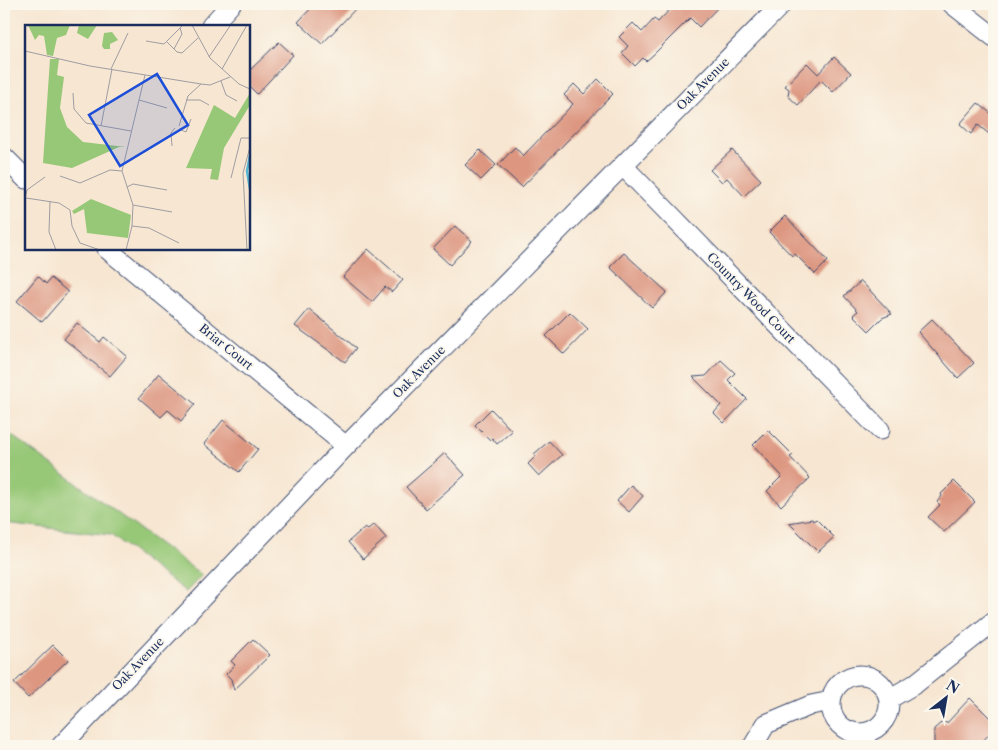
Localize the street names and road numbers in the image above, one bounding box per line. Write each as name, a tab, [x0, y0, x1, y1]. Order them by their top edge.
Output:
street label: Oak Avenue	[673, 54, 732, 113]
street label: Country Wood Court	[704, 249, 799, 347]
street label: Briar Court	[196, 320, 257, 373]
street label: Oak Avenue	[389, 342, 448, 401]
street label: Oak Avenue	[108, 634, 167, 693]

